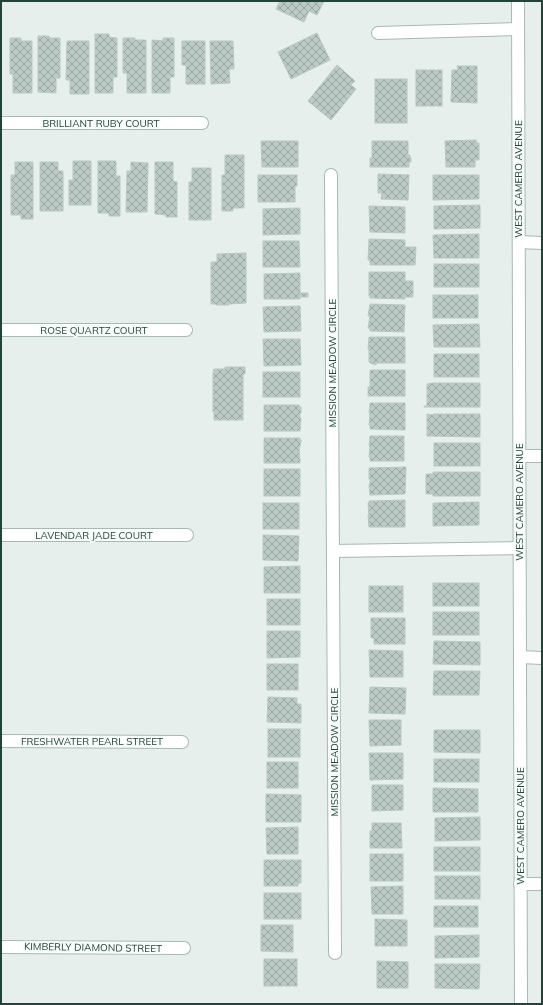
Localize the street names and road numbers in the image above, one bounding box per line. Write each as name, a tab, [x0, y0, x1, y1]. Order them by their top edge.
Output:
street label: BRILLIANT RUBY COURT	[42, 117, 160, 130]
street label: WEST CAMERO AVENUE	[512, 120, 525, 238]
street label: MISSION MEADOW CIRCLE	[326, 298, 339, 427]
street label: ROSE QUARTZ COURT	[40, 324, 148, 337]
street label: WEST CAMERO AVENUE	[513, 443, 526, 561]
street label: LAVENDAR JADE COURT	[35, 529, 153, 542]
street label: MISSION MEADOW CIRCLE	[328, 687, 341, 816]
street label: FRESHWATER PEARL STREET	[21, 735, 163, 748]
street label: WEST CAMERO AVENUE	[514, 767, 527, 885]
street label: KIMBERLY DIAMOND STREET	[24, 940, 162, 955]

